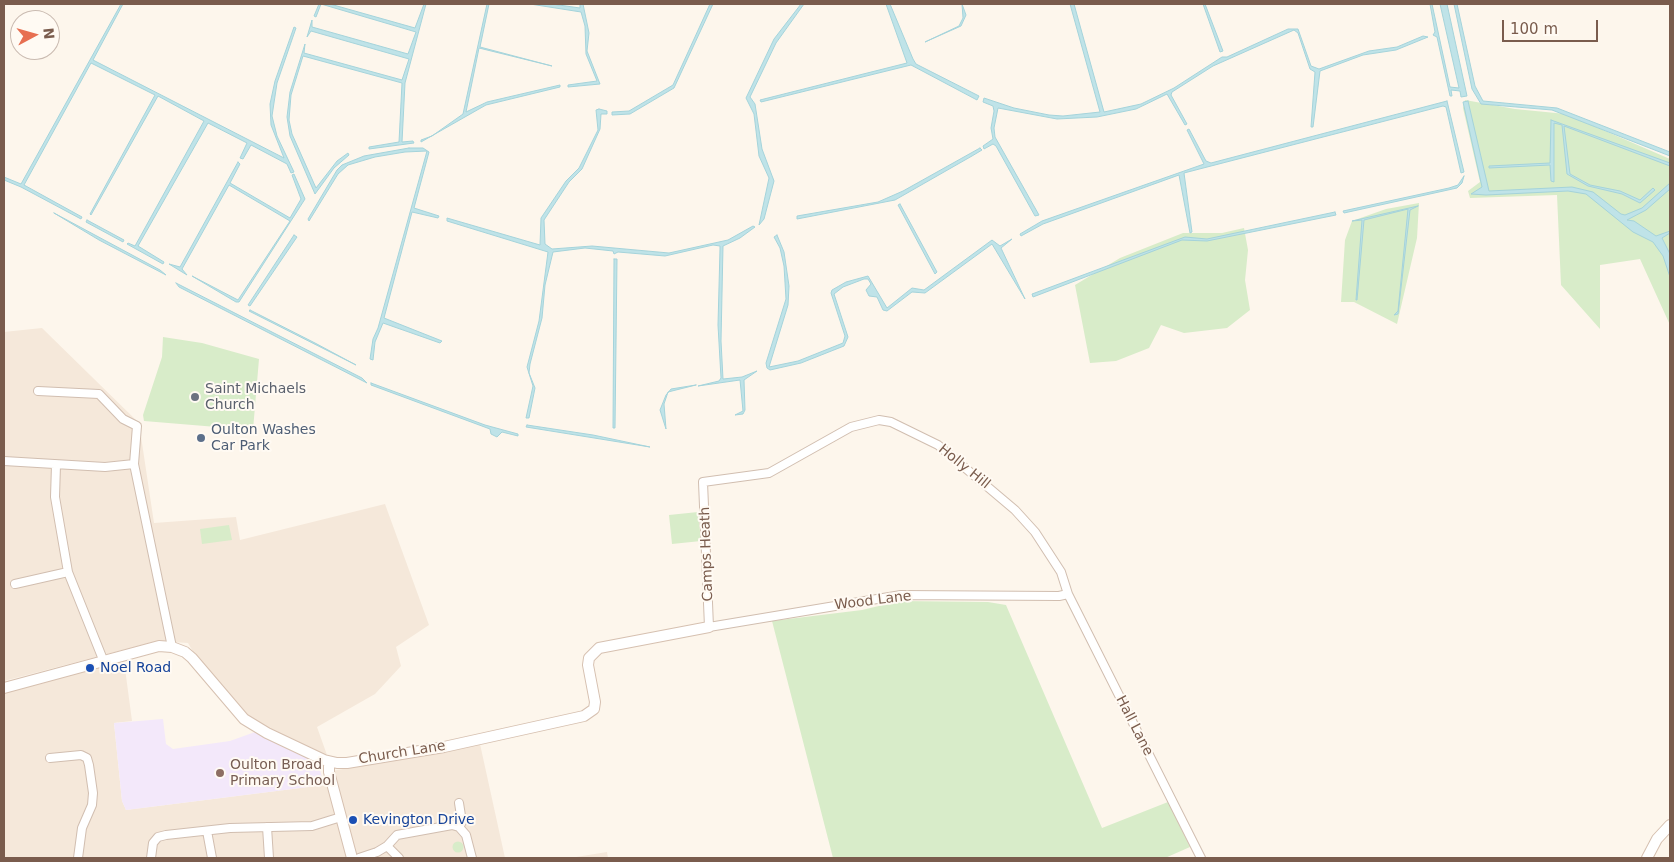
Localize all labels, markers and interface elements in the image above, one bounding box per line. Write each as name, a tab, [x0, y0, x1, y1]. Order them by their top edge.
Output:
north arrow	[10, 10, 60, 60]
scale bar	[1504, 10, 1600, 42]
text: 100 m	[1510, 20, 1558, 38]
text: N	[40, 27, 57, 40]
place label: Saint Michaels Church	[205, 381, 306, 414]
marker: Saint Michaels Church	[189, 391, 201, 403]
place label: Oulton Washes Car Park	[211, 422, 316, 454]
marker: Oulton Washes Car Park	[195, 432, 207, 444]
street label: Holly Hill	[935, 441, 993, 493]
street label: Camps Heath	[697, 506, 717, 602]
street label: Wood Lane	[834, 588, 912, 614]
place label: Noel Road	[100, 660, 171, 676]
marker: Noel Road	[84, 662, 96, 674]
street label: Hall Lane	[1112, 693, 1156, 759]
street label: Church Lane	[357, 738, 447, 768]
place label: Oulton Broad Primary School	[230, 757, 335, 790]
marker: Oulton Broad Primary School	[214, 767, 226, 779]
place label: Kevington Drive	[363, 812, 475, 828]
marker: Kevington Drive	[347, 814, 359, 826]

